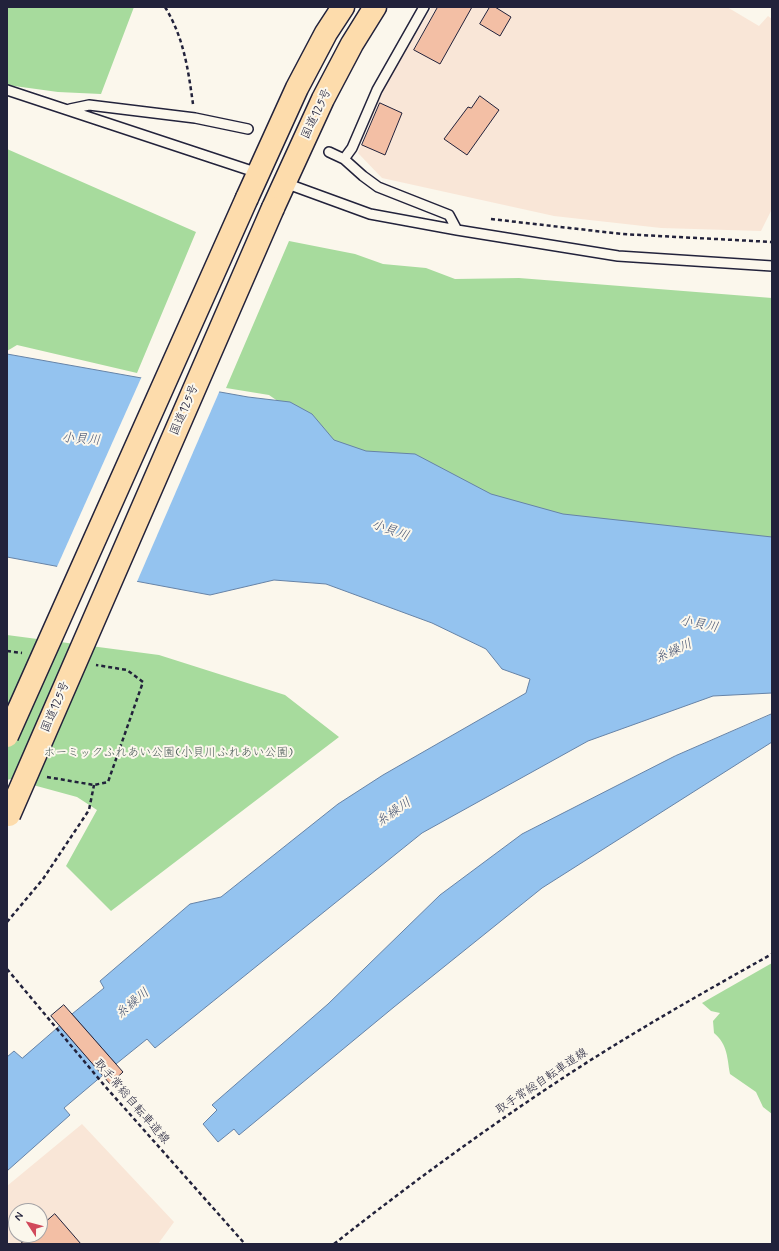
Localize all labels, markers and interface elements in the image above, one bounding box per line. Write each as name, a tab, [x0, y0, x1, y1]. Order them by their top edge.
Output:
street label: 国道125号	[299, 86, 335, 142]
street label: 国道125号	[168, 382, 202, 438]
water label: 小貝川	[61, 431, 101, 449]
water label: 小貝川	[369, 517, 411, 545]
water label: 小貝川	[678, 614, 720, 636]
water label: 糸繰川	[653, 637, 695, 667]
street label: 国道125号	[39, 679, 73, 735]
park label: ホーミックふれあい公園(小貝川ふれあい公園)	[43, 746, 293, 760]
water label: 糸繰川	[374, 795, 414, 831]
water label: 糸繰川	[113, 985, 153, 1023]
street label: 取手常総自転車道線	[493, 1046, 591, 1118]
street label: 取手常総自転車道線	[90, 1057, 172, 1147]
north arrow	[8, 1203, 48, 1243]
text: N	[11, 1209, 27, 1224]

